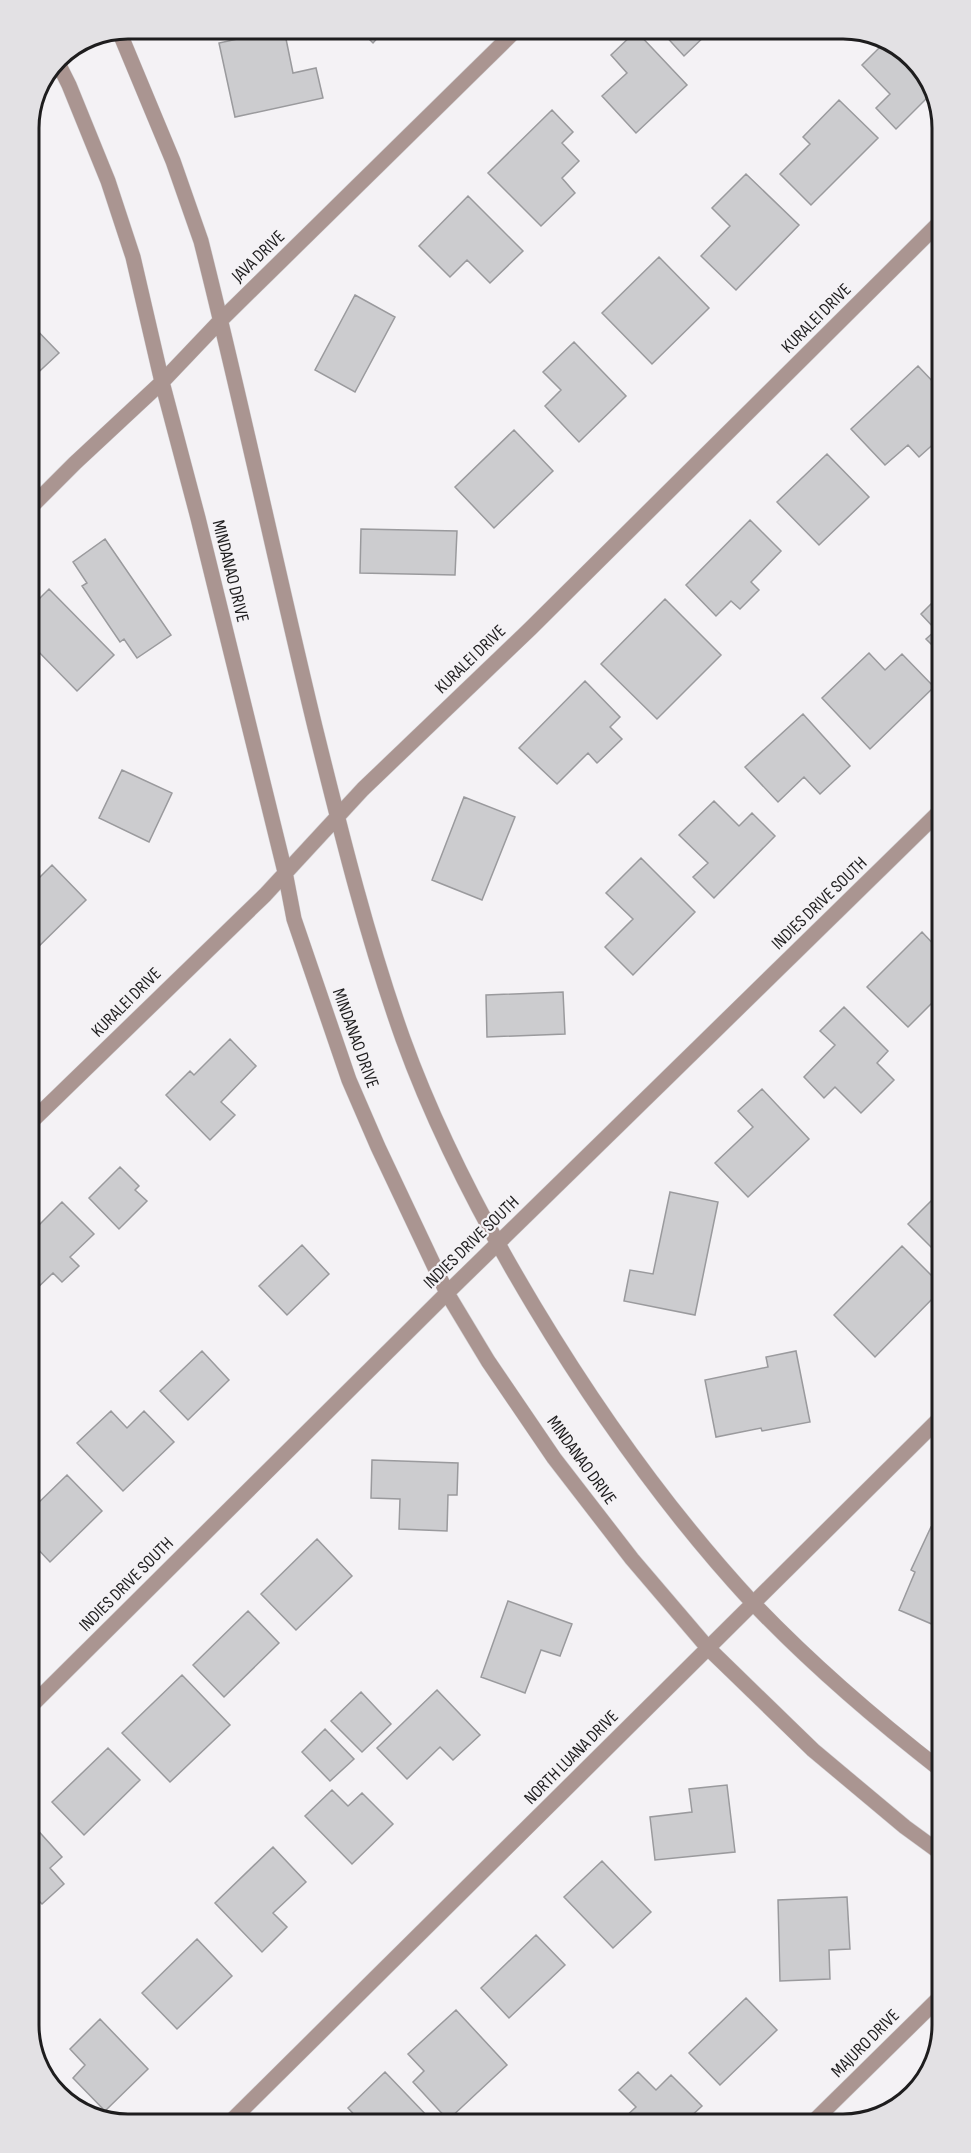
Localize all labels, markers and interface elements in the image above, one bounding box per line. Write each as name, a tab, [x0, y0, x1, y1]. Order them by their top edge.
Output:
street label: JAVA DRIVE	[227, 226, 289, 287]
street label: KURALEI DRIVE	[777, 279, 856, 358]
street label: MINDANAO DRIVE	[208, 518, 253, 624]
street label: KURALEI DRIVE	[431, 621, 510, 698]
street label: INDIES DRIVE SOUTH	[767, 853, 871, 954]
street label: KURALEI DRIVE	[87, 963, 166, 1042]
street label: MINDANAO DRIVE	[328, 985, 383, 1091]
street label: INDIES DRIVE SOUTH	[419, 1192, 523, 1293]
street label: MINDANAO DRIVE	[542, 1412, 621, 1509]
street label: INDIES DRIVE SOUTH	[75, 1533, 178, 1636]
street label: NORTH LUANA DRIVE	[520, 1706, 623, 1809]
street label: MAJURO DRIVE	[827, 2005, 904, 2082]

